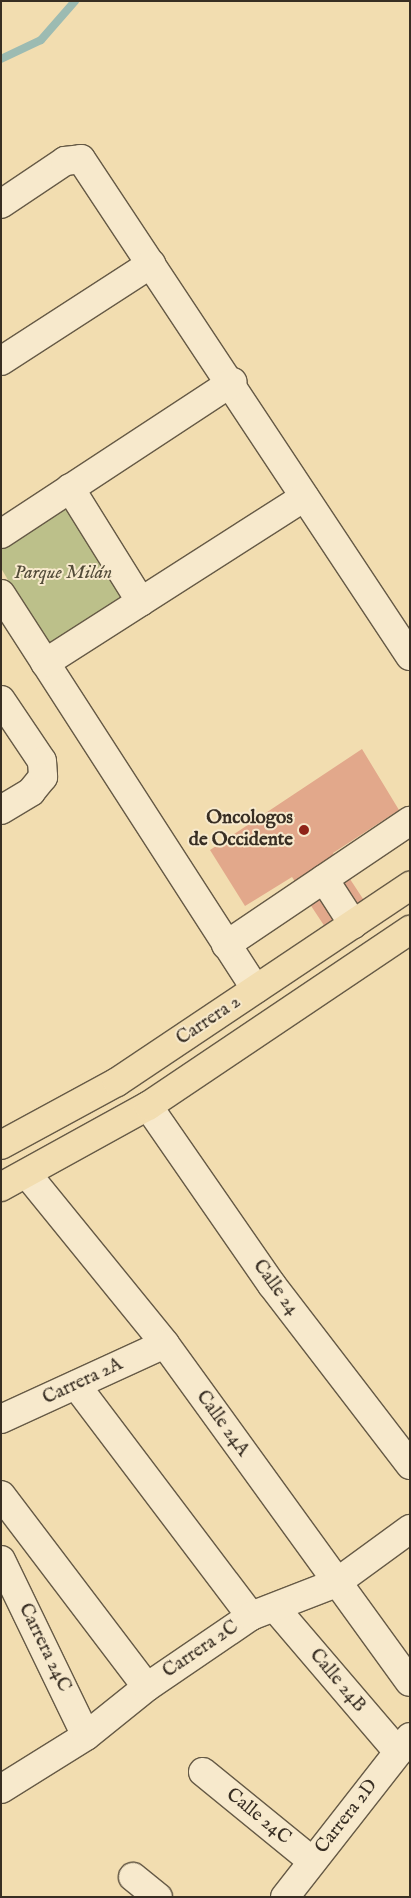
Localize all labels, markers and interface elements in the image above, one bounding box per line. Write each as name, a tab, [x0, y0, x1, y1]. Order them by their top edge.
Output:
park label: Parque Milán	[14, 563, 112, 585]
place label: Oncologos de Occidente	[189, 808, 293, 852]
marker: Oncologos de Occidente	[297, 823, 311, 837]
street label: Carrera 2	[172, 991, 246, 1051]
street label: Calle 24	[247, 1256, 303, 1320]
street label: Carrera 2A	[39, 1354, 127, 1410]
street label: Calle 24A	[190, 1387, 254, 1461]
street label: Carrera 24C	[13, 1600, 75, 1696]
street label: Carrera 2C	[159, 1616, 243, 1684]
street label: Calle 24B	[304, 1645, 370, 1717]
street label: Carrera 2D	[311, 1775, 383, 1859]
street label: Calle 24C	[221, 1784, 295, 1850]

